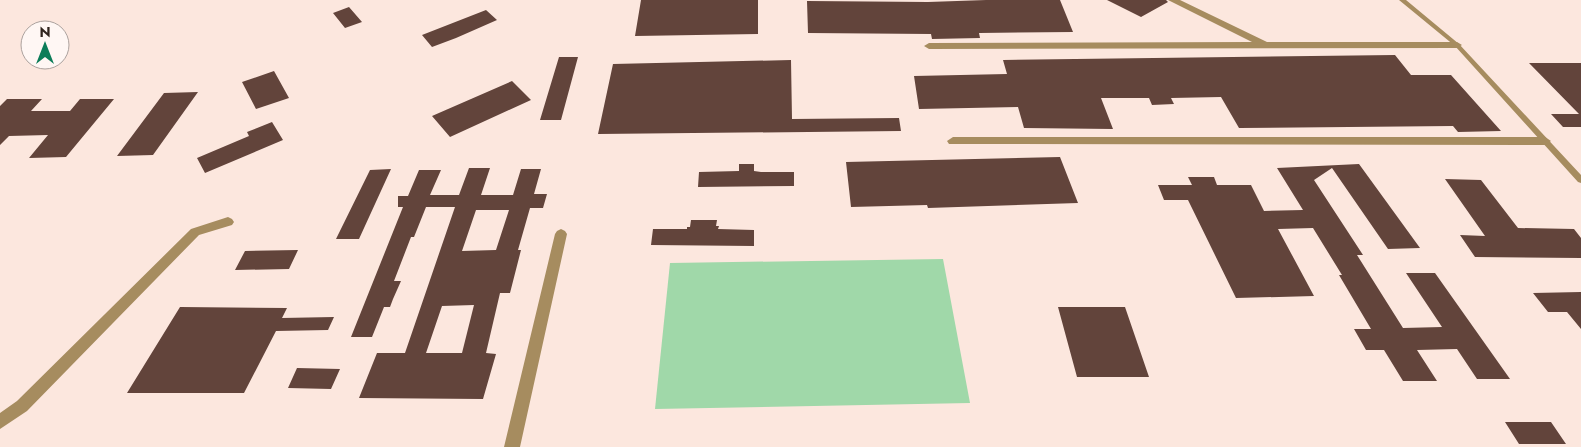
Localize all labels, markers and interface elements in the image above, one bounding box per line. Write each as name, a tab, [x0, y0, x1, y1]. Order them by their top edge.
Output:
north arrow	[20, 20, 70, 70]
text: N	[39, 22, 51, 42]

